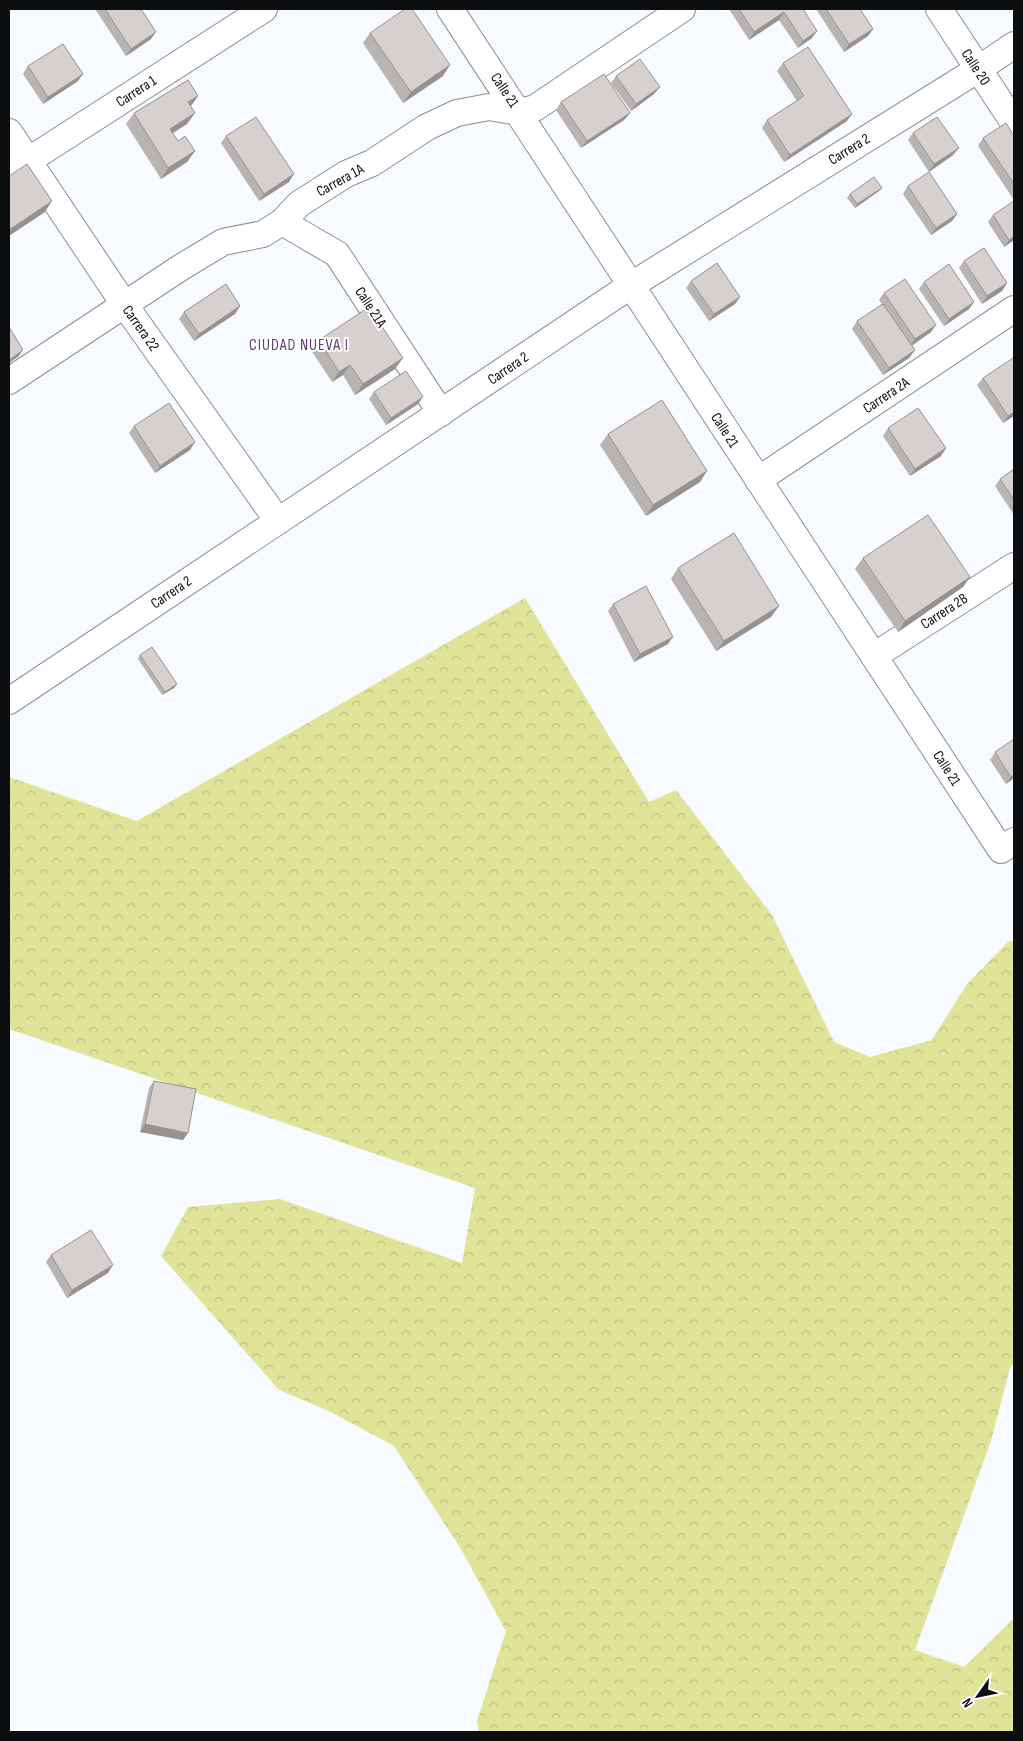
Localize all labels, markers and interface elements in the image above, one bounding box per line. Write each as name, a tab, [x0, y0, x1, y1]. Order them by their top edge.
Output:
street label: Calle 20	[957, 45, 994, 89]
street label: Calle 21	[486, 69, 524, 112]
street label: Carrera 1	[112, 71, 161, 112]
street label: Carrera 2	[825, 129, 874, 170]
street label: Carrera 1A	[313, 159, 368, 201]
street label: Calle 21A	[350, 283, 391, 332]
street label: Carrera 22	[118, 302, 163, 355]
district label: CIUDAD NUEVA I	[249, 336, 349, 355]
street label: Carrera 2	[484, 348, 532, 389]
street label: Carrera 2A	[859, 373, 914, 418]
street label: Calle 21	[706, 409, 743, 452]
street label: Carrera 2	[147, 572, 195, 613]
street label: Carrera 2B	[917, 589, 972, 634]
street label: Calle 21	[928, 747, 965, 790]
north arrow	[953, 1671, 1003, 1721]
text: N	[958, 1695, 977, 1711]

